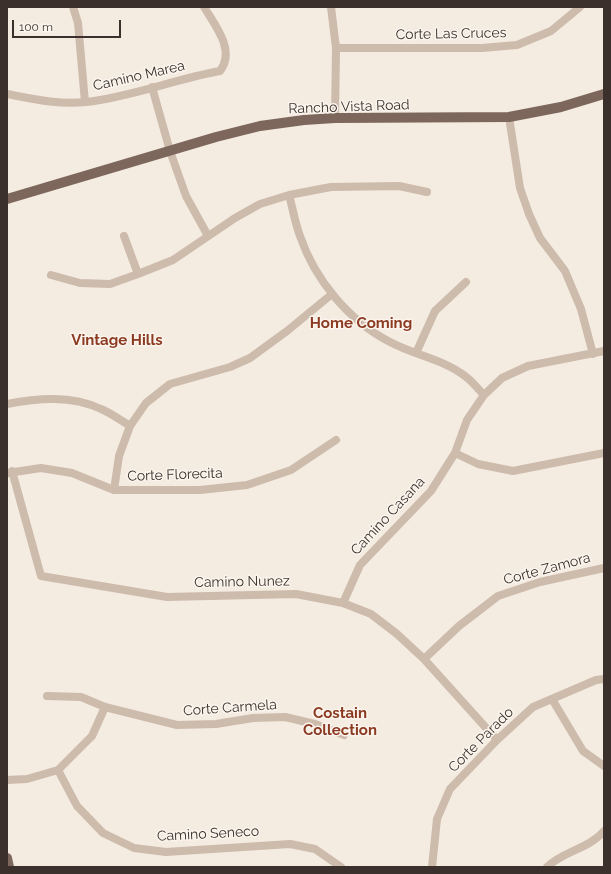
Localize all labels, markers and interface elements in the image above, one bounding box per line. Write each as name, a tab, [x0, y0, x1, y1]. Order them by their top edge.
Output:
scale bar	[14, 12, 123, 38]
text: 100 m	[19, 20, 53, 34]
street label: Corte Las Cruces	[395, 25, 507, 43]
street label: Camino Marea	[92, 57, 186, 95]
street label: Rancho Vista Road	[288, 96, 410, 118]
district label: Home Coming	[310, 314, 412, 332]
district label: Vintage Hills	[71, 331, 163, 349]
street label: Corte Florecita	[127, 465, 223, 485]
street label: Camino Casana	[348, 473, 428, 559]
street label: Corte Zamora	[502, 549, 592, 589]
street label: Camino Nunez	[194, 573, 290, 591]
street label: Corte Carmela	[183, 696, 277, 720]
district label: Costain Collection	[303, 704, 377, 739]
street label: Corte Parado	[445, 704, 517, 776]
street label: Camino Seneco	[157, 823, 259, 845]

